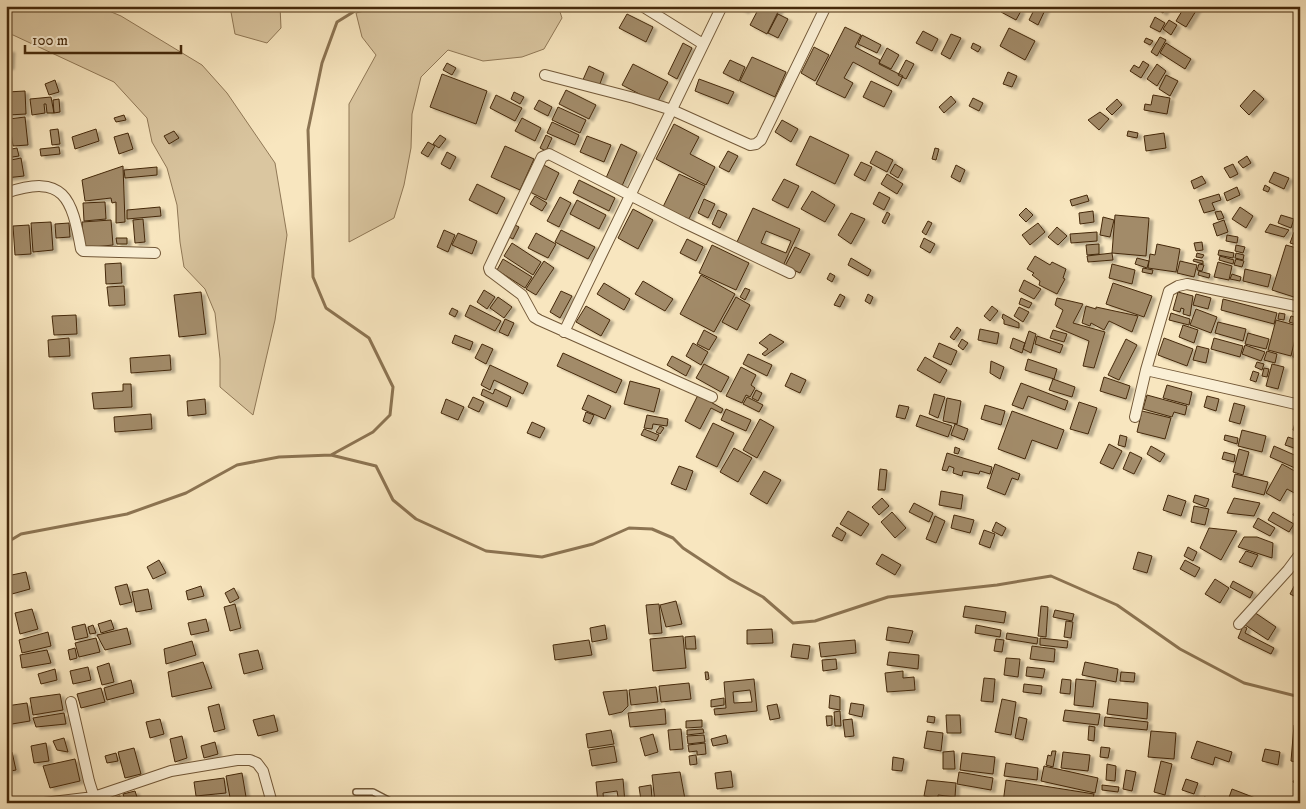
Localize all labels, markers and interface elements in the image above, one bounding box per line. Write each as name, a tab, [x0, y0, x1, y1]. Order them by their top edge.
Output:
scale bar	[25, 22, 181, 54]
text: 100 m	[32, 31, 68, 50]

